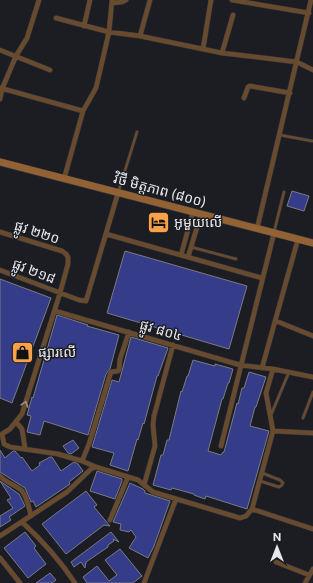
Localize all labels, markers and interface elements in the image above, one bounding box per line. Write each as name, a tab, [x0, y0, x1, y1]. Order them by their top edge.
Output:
street label: វិថី មិត្តភាព (៨០០)	[111, 169, 208, 211]
hotel icon: អូមួយលេី	[145, 209, 171, 235]
place label: អូមួយលេី	[174, 214, 222, 230]
street label: ផ្លូវ ២២០	[11, 217, 62, 251]
street label: ផ្លូវ ២១៨	[9, 255, 58, 290]
street label: ផ្លូវ ៨០៤	[137, 316, 184, 348]
shop icon: ផ្សារលើ	[10, 339, 36, 365]
place label: ផ្សារលើ	[38, 344, 76, 361]
one-way arrow	[20, 401, 29, 408]
north arrow	[257, 527, 297, 567]
text: N	[273, 531, 281, 543]

